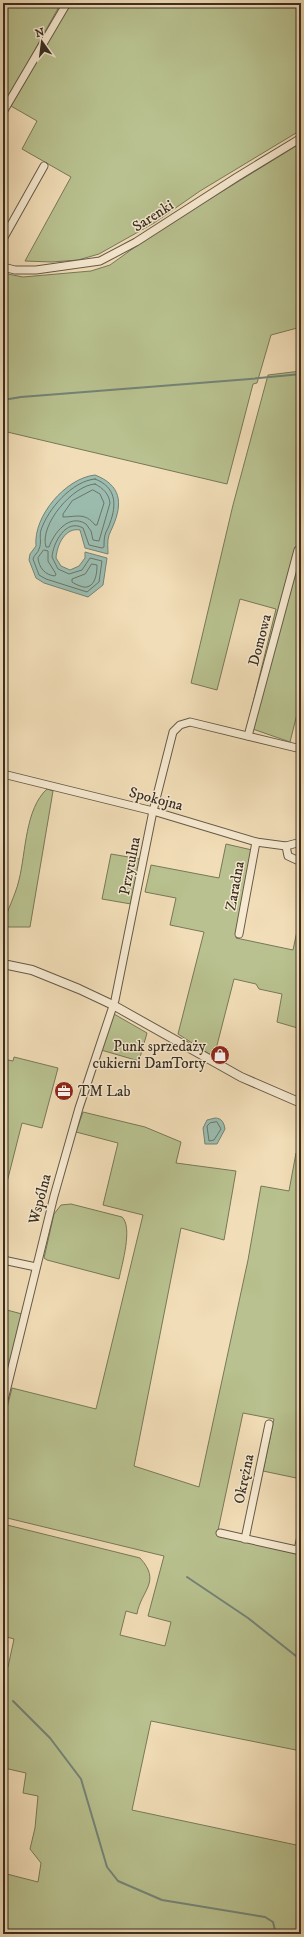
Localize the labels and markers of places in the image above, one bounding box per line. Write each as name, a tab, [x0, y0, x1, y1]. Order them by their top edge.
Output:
place label: Punk sprzedaży cukierni DamTorty	[92, 1037, 207, 1073]
shop icon: Punk sprzedaży cukierni DamTorty	[209, 1044, 231, 1066]
office icon: TM Lab	[53, 1080, 75, 1102]
place label: TM Lab	[78, 1082, 131, 1101]

